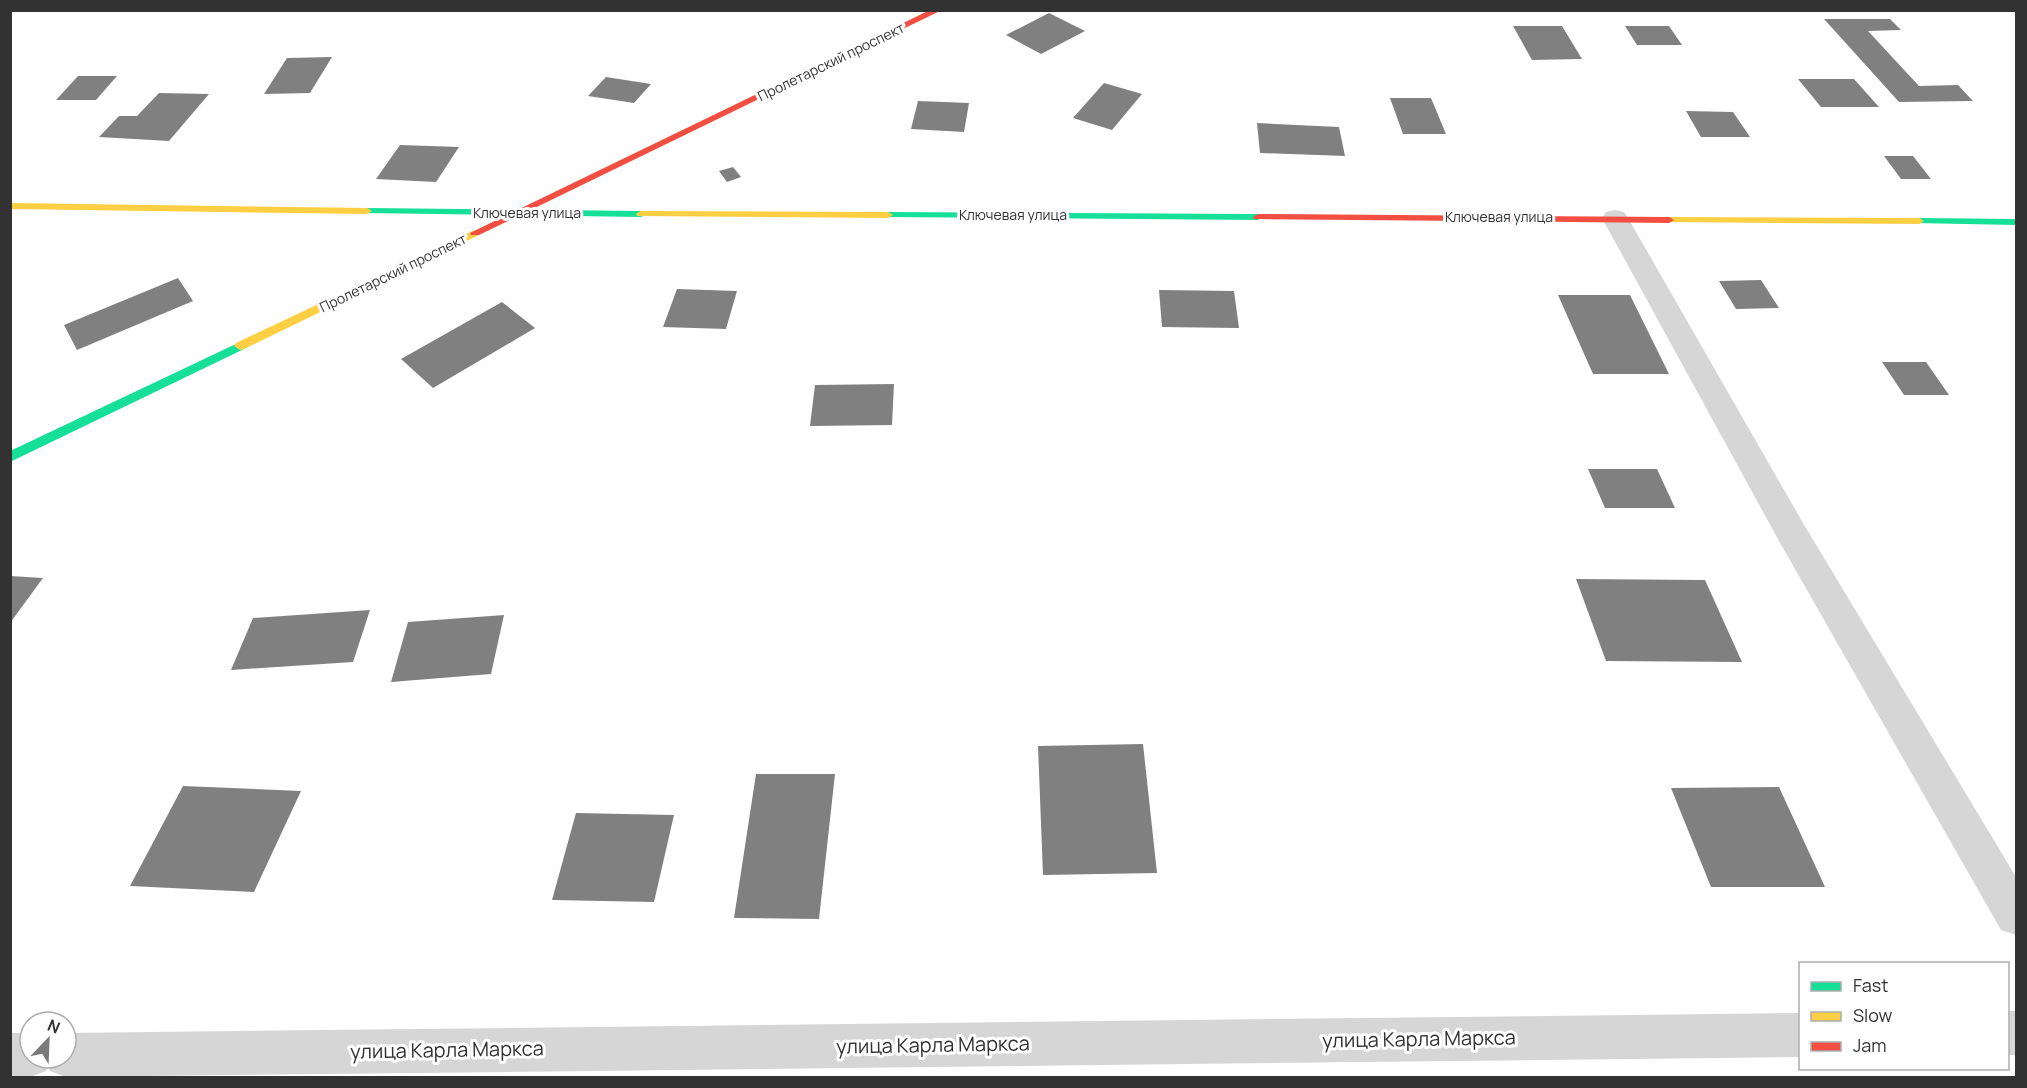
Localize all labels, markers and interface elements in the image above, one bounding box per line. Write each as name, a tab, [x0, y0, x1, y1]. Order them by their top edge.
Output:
street label: Пролетарский проспект	[754, 18, 907, 105]
street label: Ключевая улица	[473, 203, 581, 222]
street label: Ключевая улица	[959, 205, 1067, 224]
street label: Ключевая улица	[1445, 207, 1553, 226]
street label: Пролетарский проспект	[316, 229, 469, 316]
legend	[1799, 962, 2009, 1070]
text: Fast	[1853, 973, 1888, 997]
text: Slow	[1853, 1003, 1893, 1027]
north arrow	[18, 1010, 78, 1070]
text: N	[44, 1014, 63, 1039]
street label: улица Карла Маркса	[1322, 1023, 1516, 1054]
street label: улица Карла Маркса	[836, 1029, 1030, 1060]
text: Jam	[1853, 1033, 1887, 1057]
street label: улица Карла Маркса	[350, 1034, 544, 1065]

